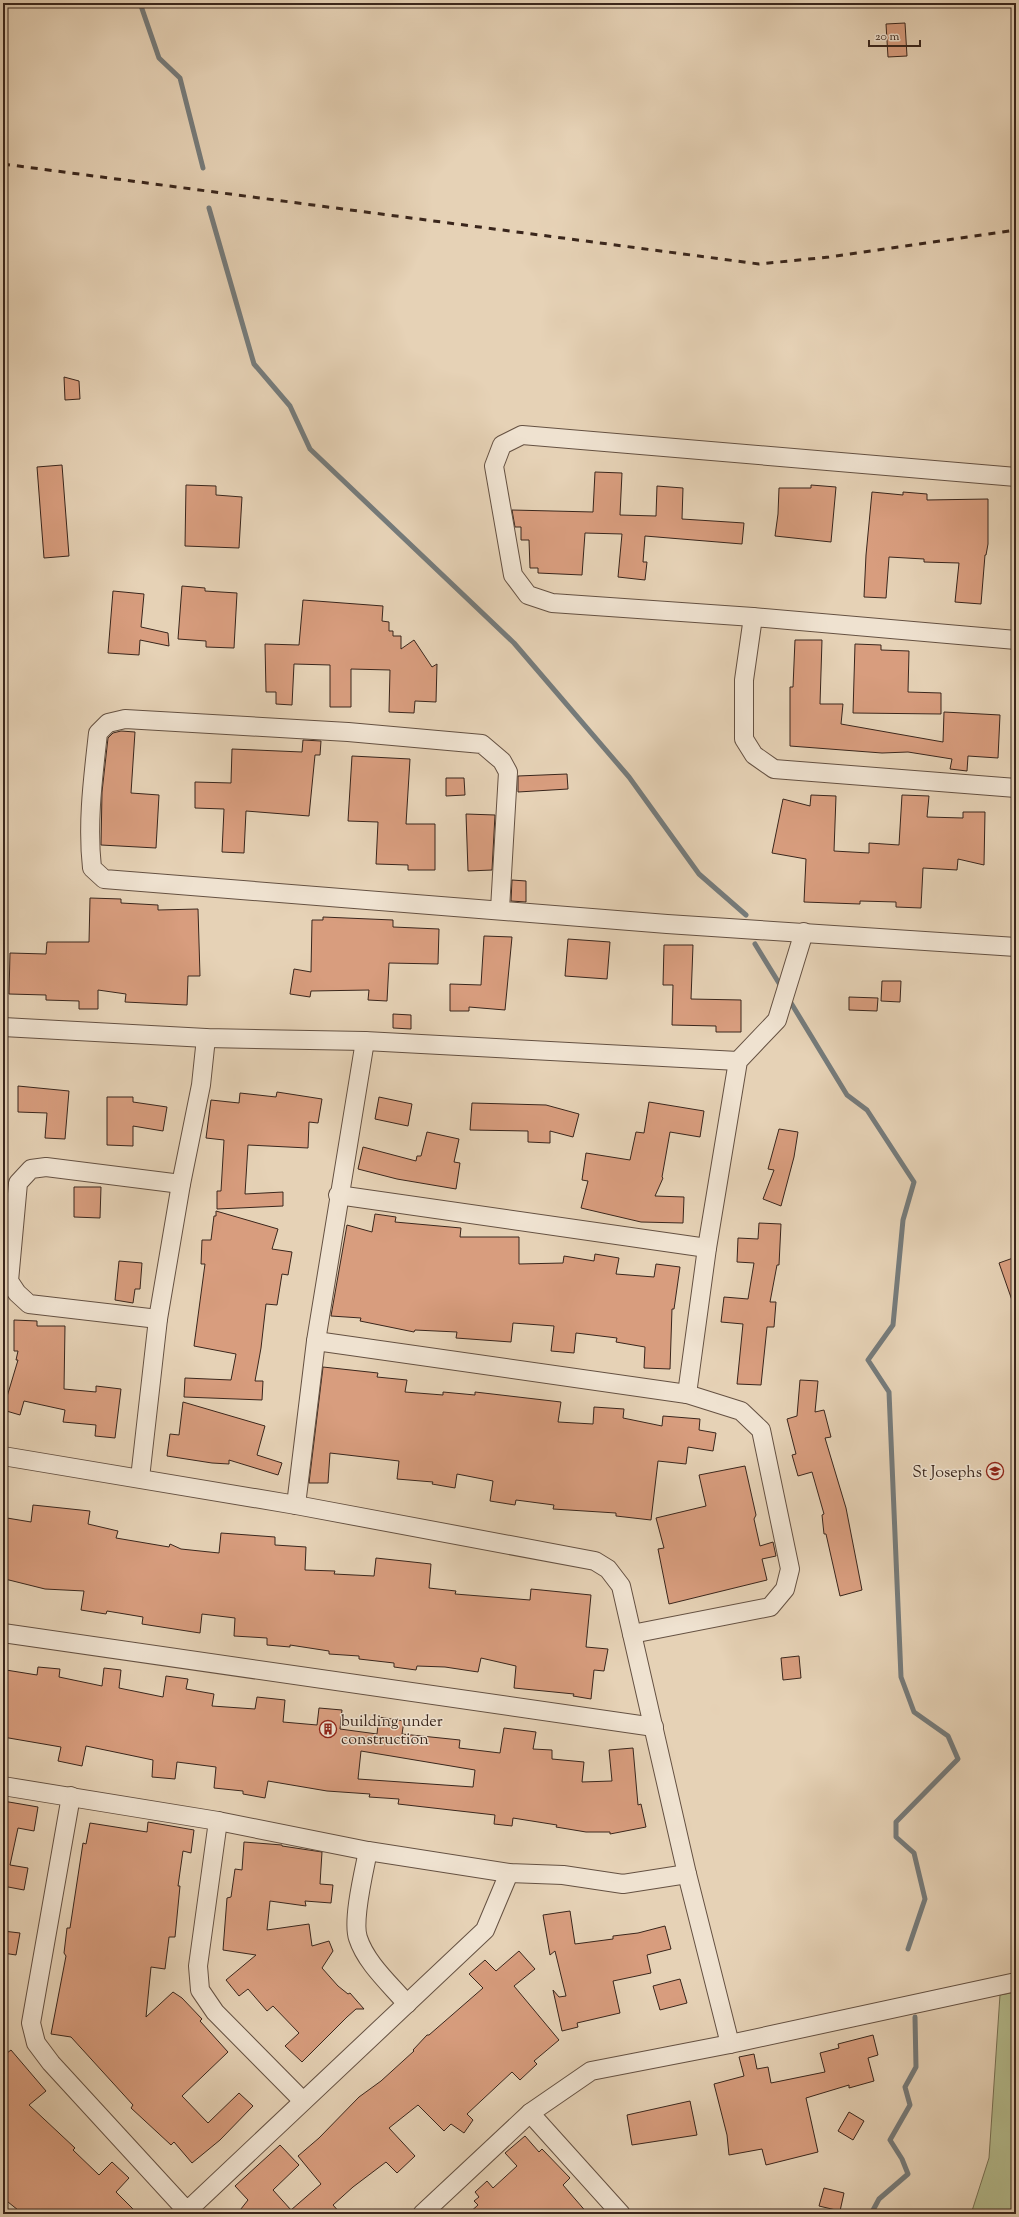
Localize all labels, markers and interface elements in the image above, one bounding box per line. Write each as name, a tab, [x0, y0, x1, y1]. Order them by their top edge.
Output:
scale bar	[869, 22, 920, 48]
text: 20 m	[875, 28, 900, 46]
school or university icon: St Josephs	[985, 1461, 1005, 1481]
place label: St Josephs	[912, 1462, 982, 1485]
place label: building under construction	[341, 1711, 443, 1752]
building icon: building under construction	[318, 1719, 338, 1739]

